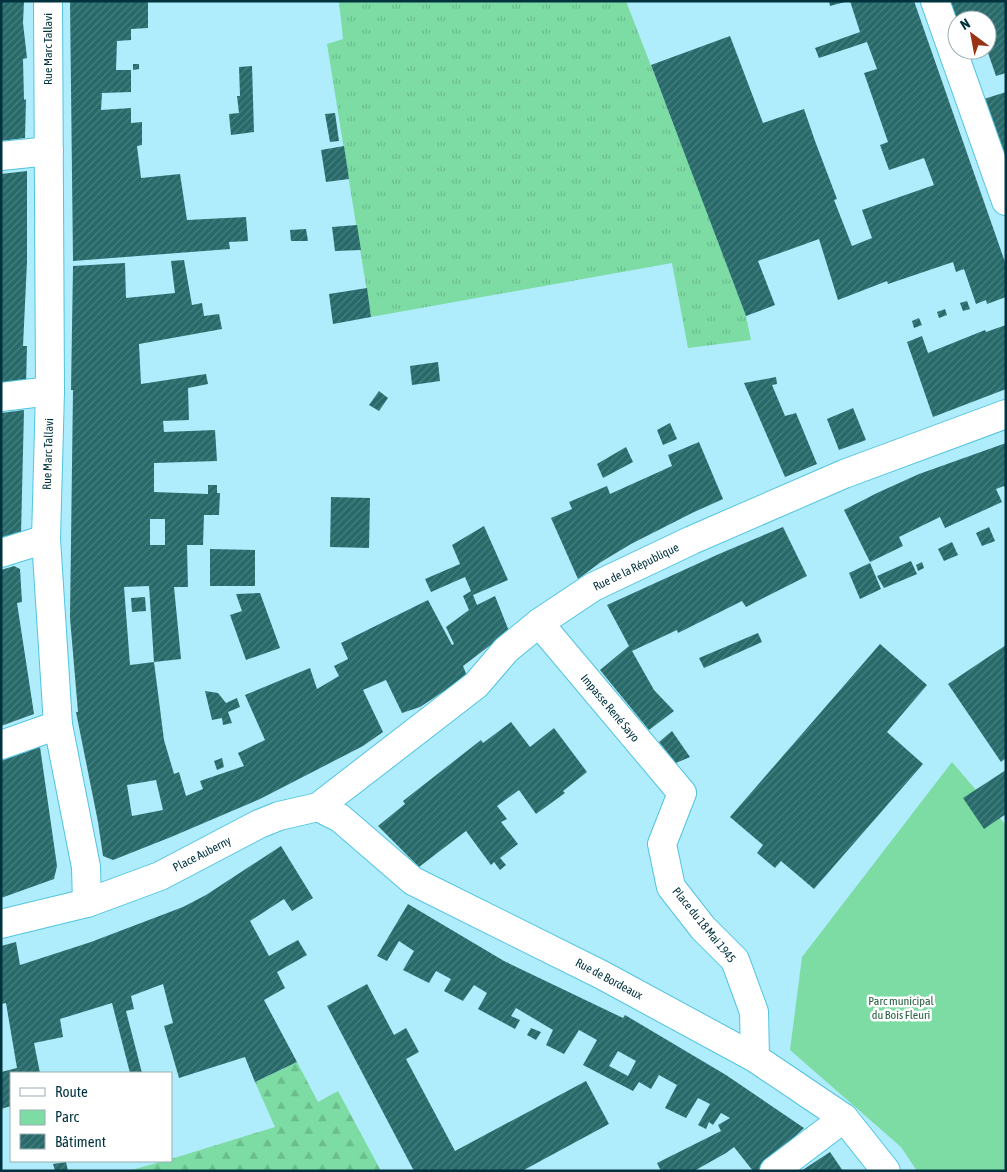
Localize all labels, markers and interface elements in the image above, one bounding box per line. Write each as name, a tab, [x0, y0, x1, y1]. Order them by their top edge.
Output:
north arrow	[947, 10, 997, 60]
street label: Rue Marc Tallavi	[41, 13, 55, 85]
text: N	[957, 15, 973, 33]
street label: Rue Marc Tallavi	[40, 418, 56, 490]
street label: Rue de la République	[591, 540, 681, 594]
street label: Impasse René Sayo	[578, 671, 643, 745]
street label: Place Auberny	[171, 833, 233, 875]
street label: Place du 18 Mai 1945	[669, 885, 739, 965]
street label: Rue de Bordeaux	[573, 955, 645, 1003]
park label: Parc municipal du Bois Fleuri	[868, 994, 935, 1022]
legend	[10, 1072, 172, 1162]
text: Route	[55, 1083, 88, 1100]
text: Parc	[55, 1108, 79, 1125]
text: Bâtiment	[55, 1133, 106, 1150]

